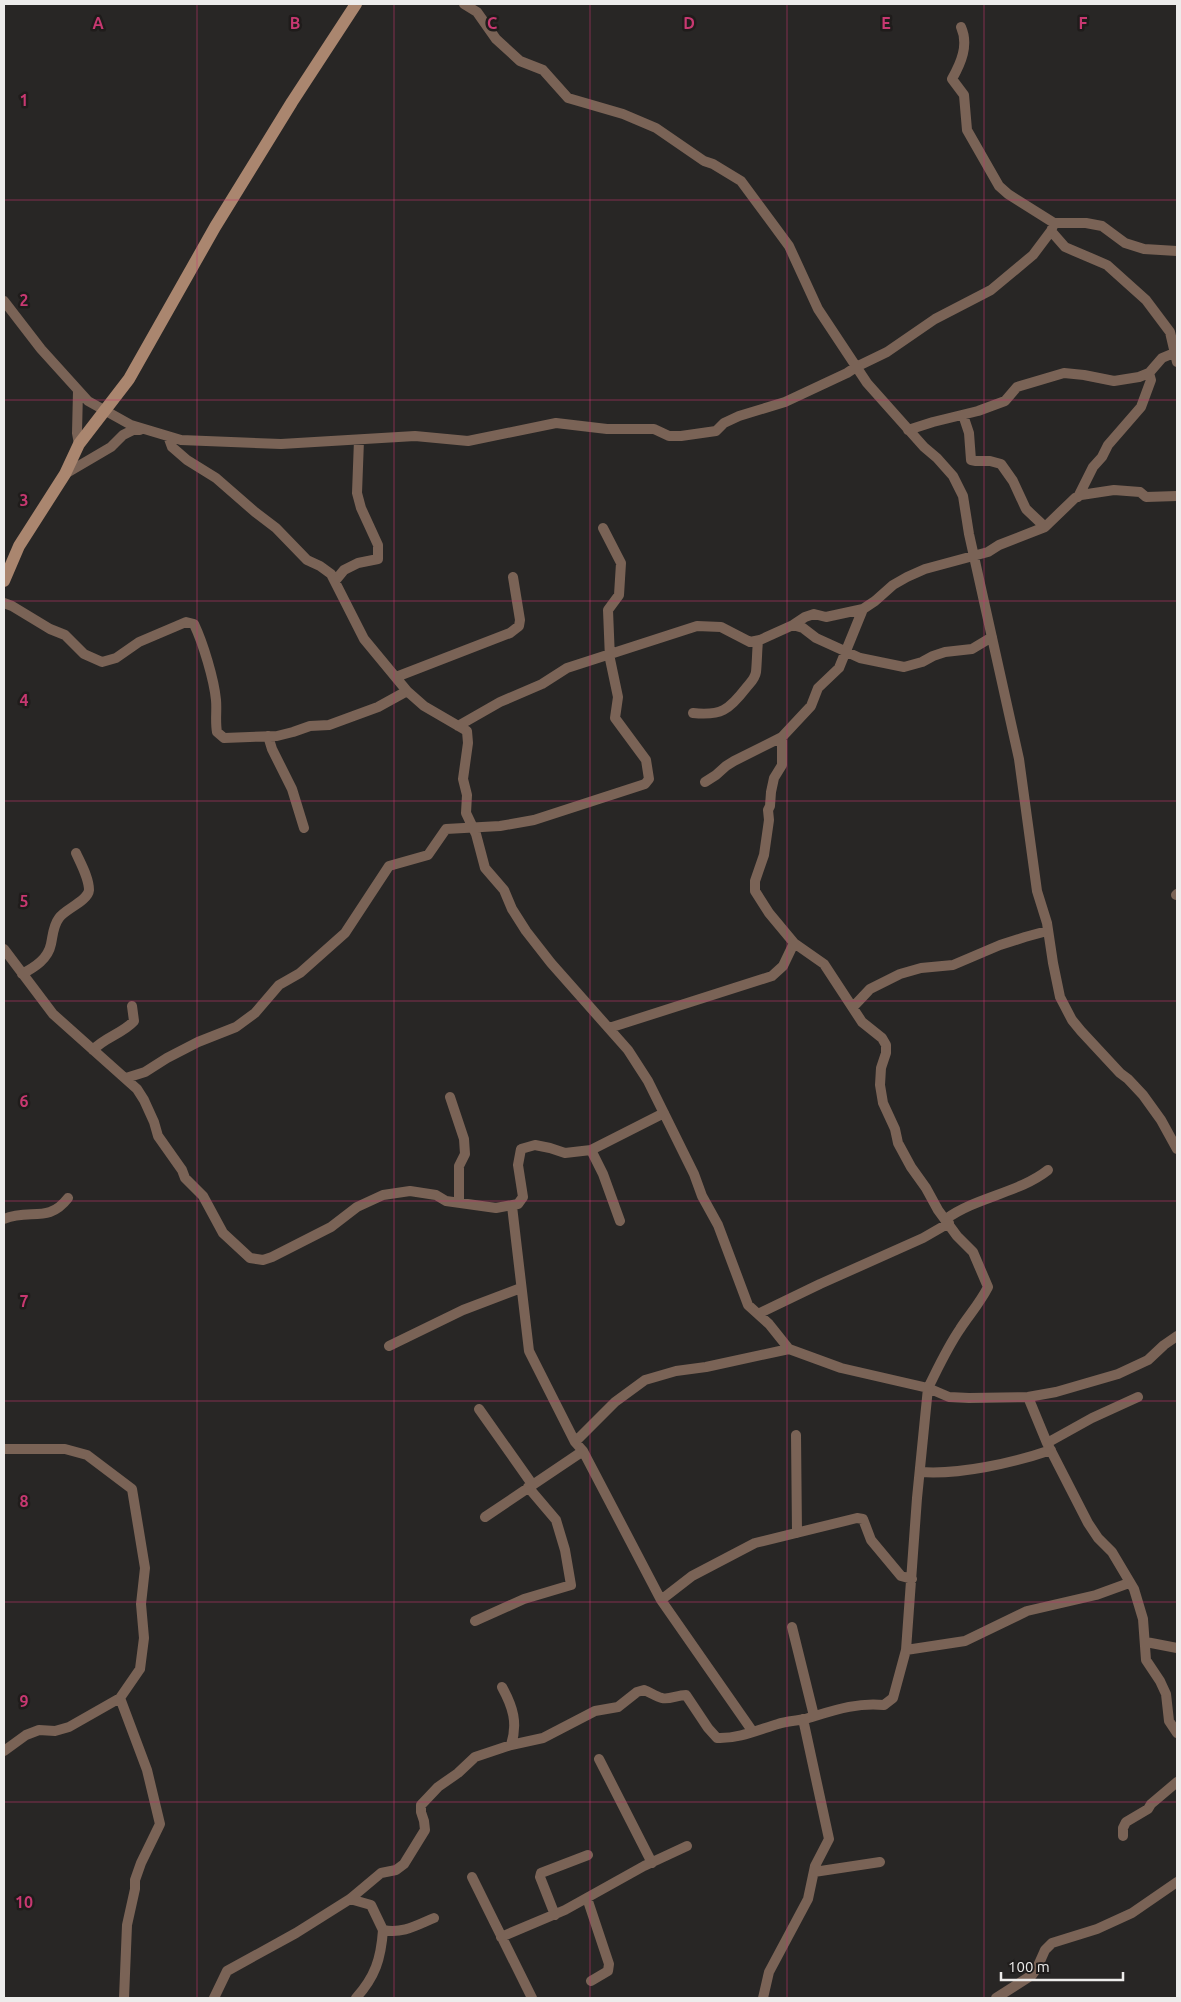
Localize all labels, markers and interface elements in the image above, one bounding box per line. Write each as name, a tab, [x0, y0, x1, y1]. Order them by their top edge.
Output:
text: A	[92, 14, 104, 32]
text: B	[290, 14, 300, 32]
text: C	[487, 14, 497, 32]
text: D	[683, 14, 695, 32]
text: E	[881, 14, 891, 32]
text: F	[1079, 14, 1088, 32]
text: 1	[19, 91, 29, 109]
text: 2	[19, 291, 29, 309]
text: 3	[19, 491, 29, 509]
text: 4	[19, 691, 29, 709]
text: 5	[19, 892, 29, 910]
text: 6	[19, 1092, 29, 1110]
text: 7	[19, 1292, 29, 1310]
text: 8	[19, 1492, 29, 1510]
text: 9	[19, 1692, 29, 1710]
text: 10	[15, 1893, 33, 1911]
scale bar	[1001, 1950, 1124, 1982]
text: 100 m	[1008, 1958, 1050, 1975]

